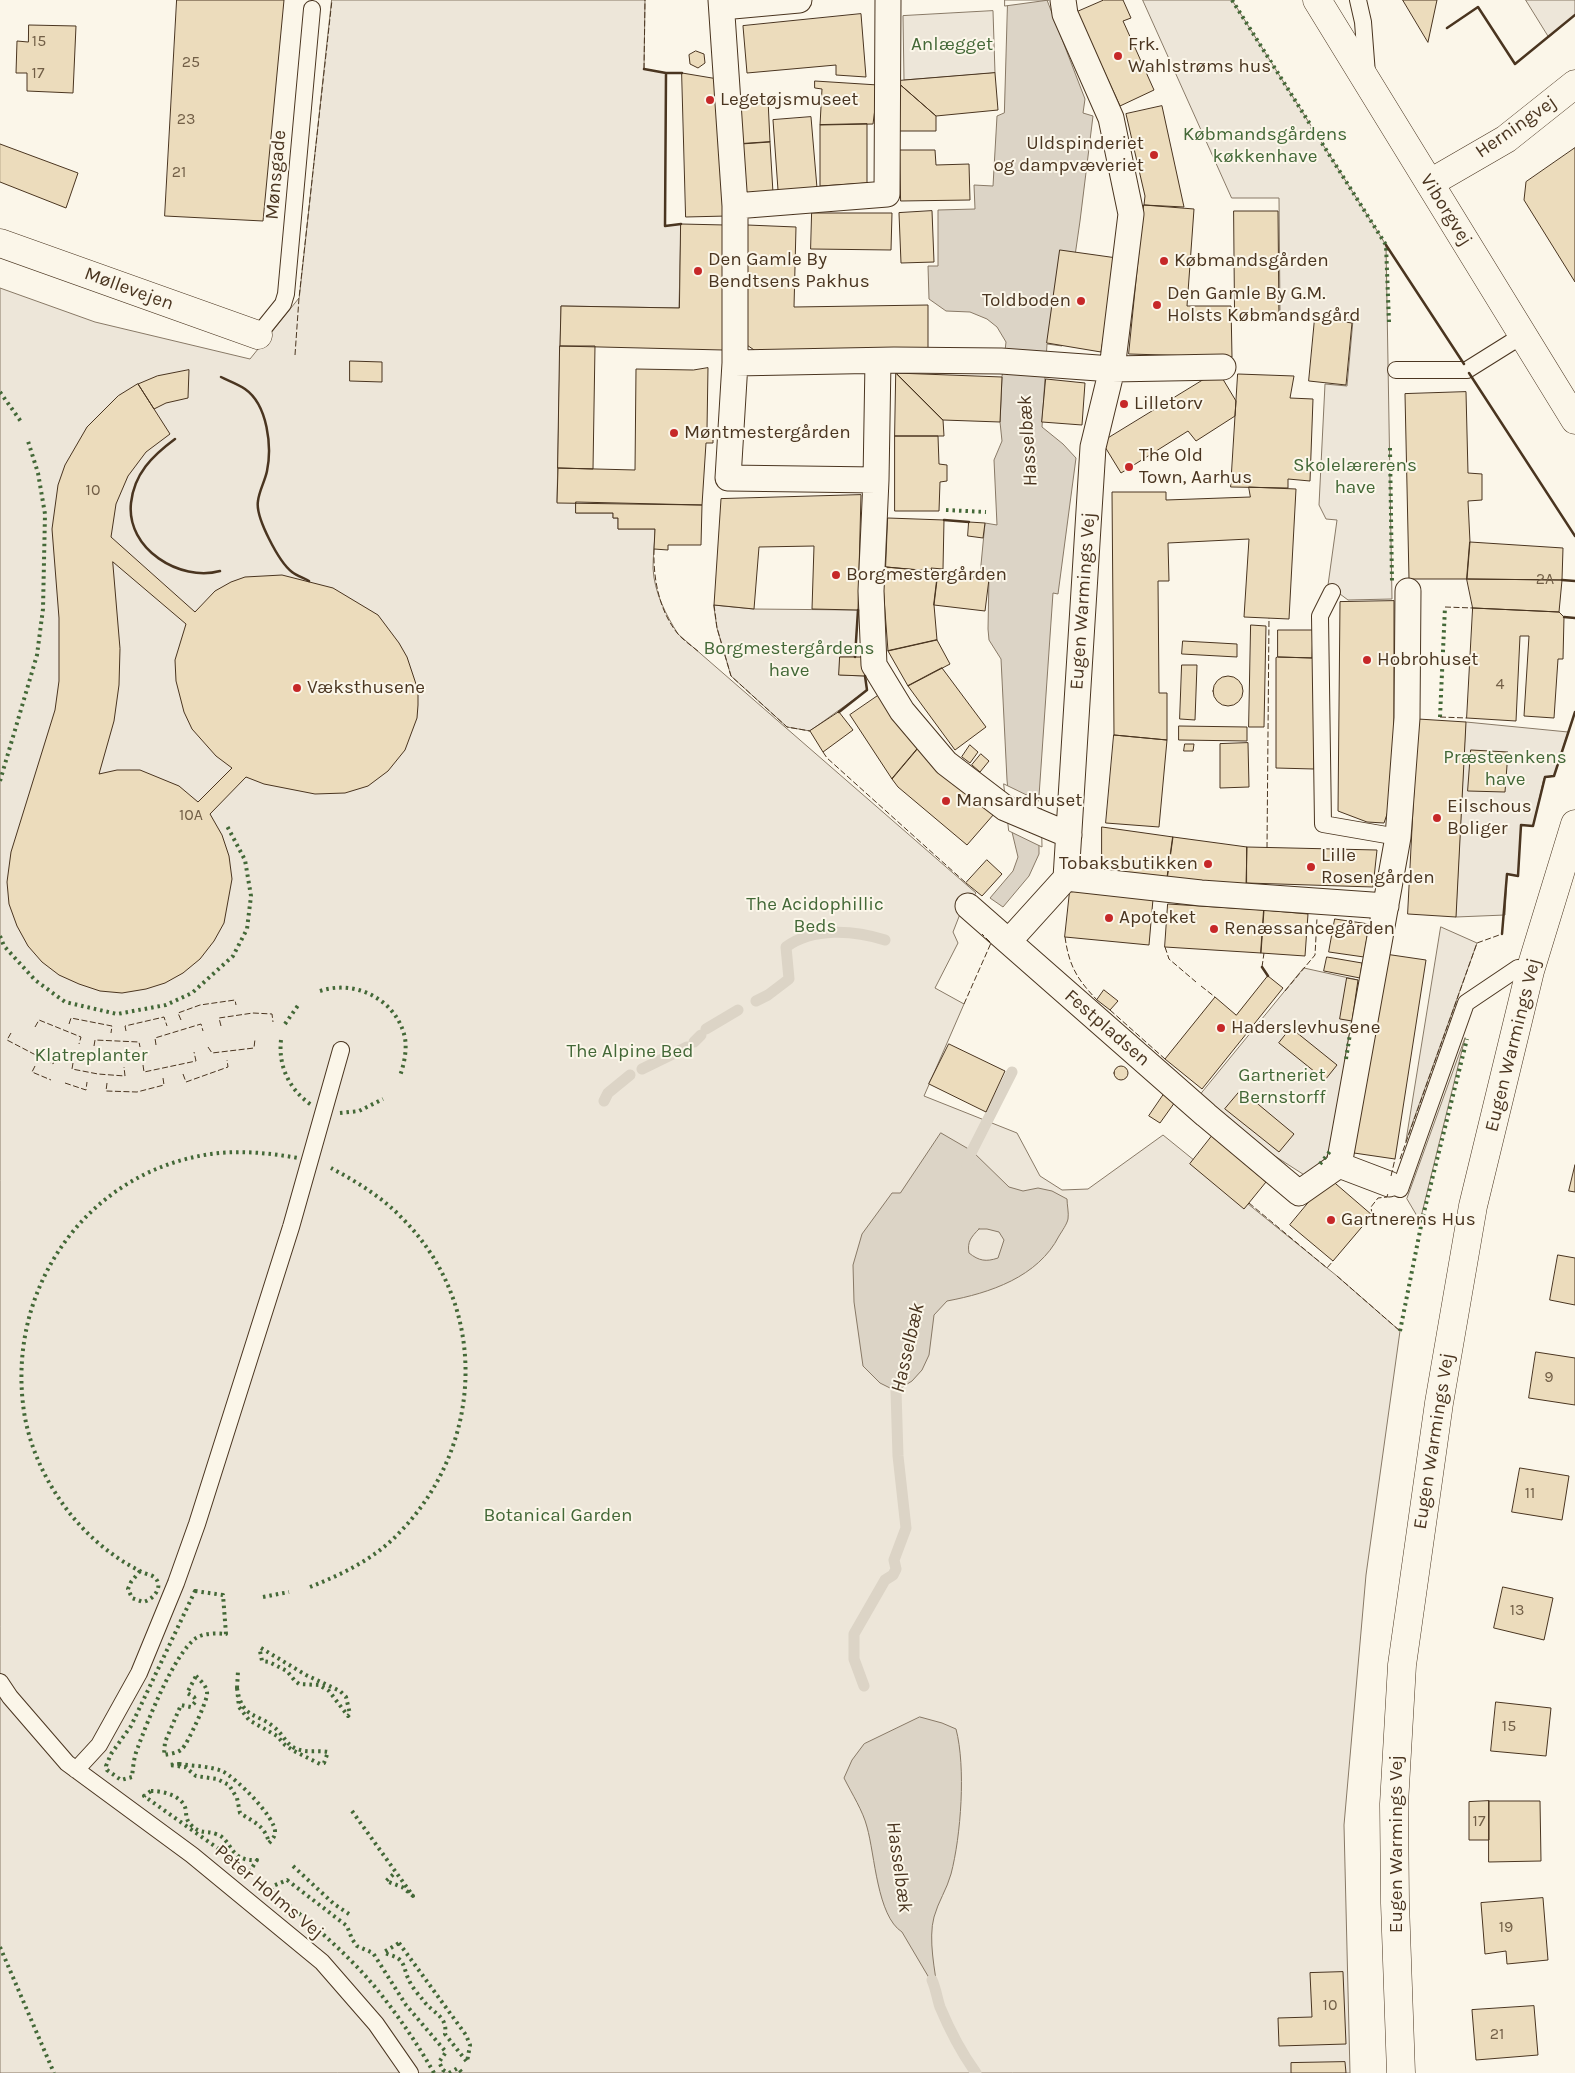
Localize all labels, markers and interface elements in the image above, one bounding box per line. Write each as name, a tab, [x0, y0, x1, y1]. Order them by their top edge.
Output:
house number: 15	[32, 31, 46, 51]
park label: Anlægget	[911, 34, 993, 56]
place label: Frk. Wahlstrøms hus	[1128, 34, 1271, 78]
marker: Frk. Wahlstrøms hus	[1112, 50, 1124, 62]
house number: 25	[182, 52, 200, 72]
house number: 17	[32, 63, 44, 83]
place label: Legetøjsmuseet	[720, 89, 859, 111]
street label: Herningvej	[1471, 91, 1561, 163]
marker: Legetøjsmuseet	[704, 94, 716, 106]
house number: 23	[177, 109, 195, 129]
park label: Købmandsgårdens køkkenhave	[1183, 124, 1347, 168]
street label: Mønsgade	[261, 129, 291, 221]
place label: Uldspinderiet og dampvæveriet	[993, 133, 1144, 177]
marker: Uldspinderiet og dampvæveriet	[1148, 149, 1160, 161]
house number: 21	[172, 162, 186, 182]
street label: Viborgvej	[1415, 170, 1477, 250]
place label: Den Gamle By Bendtsens Pakhus	[708, 249, 870, 293]
place label: Købmandsgården	[1174, 250, 1329, 272]
marker: Købmandsgården	[1158, 255, 1170, 267]
street label: Møllevejen	[81, 262, 177, 316]
marker: Den Gamle By Bendtsens Pakhus	[692, 265, 704, 277]
place label: Den Gamle By G.M. Holsts Købmandsgård	[1167, 283, 1360, 327]
place label: Toldboden	[982, 290, 1071, 312]
marker: Toldboden	[1075, 295, 1087, 307]
marker: Den Gamle By G.M. Holsts Købmandsgård	[1151, 299, 1163, 311]
place label: Lilletorv	[1134, 393, 1203, 415]
water label: Hasselbæk	[1013, 395, 1043, 487]
marker: Lilletorv	[1118, 398, 1130, 410]
place label: Møntmestergården	[684, 422, 851, 444]
marker: Møntmestergården	[668, 427, 680, 439]
place label: The Old Town, Aarhus	[1139, 445, 1252, 489]
park label: Skolelærerens have	[1293, 455, 1417, 499]
marker: The Old Town, Aarhus	[1123, 461, 1135, 473]
house number: 10	[86, 480, 100, 500]
street label: Eugen Warmings Vej	[1065, 511, 1101, 691]
place label: Borgmestergården	[846, 564, 1007, 586]
marker: Borgmestergården	[830, 569, 842, 581]
house number: 2A	[1536, 569, 1554, 589]
park label: Borgmestergårdens have	[704, 638, 874, 682]
place label: Hobrohuset	[1377, 649, 1478, 671]
marker: Hobrohuset	[1361, 654, 1373, 666]
house number: 4	[1496, 674, 1504, 694]
place label: Væksthusene	[307, 677, 425, 699]
marker: Væksthusene	[291, 682, 303, 694]
park label: Præsteenkens have	[1443, 747, 1567, 791]
place label: Mansardhuset	[956, 790, 1082, 812]
marker: Mansardhuset	[940, 795, 952, 807]
place label: Eilschous Boliger	[1447, 796, 1532, 840]
house number: 10A	[179, 805, 203, 825]
marker: Eilschous Boliger	[1431, 812, 1443, 824]
place label: Lille Rosengården	[1321, 845, 1435, 889]
place label: Tobaksbutikken	[1059, 853, 1198, 875]
marker: Tobaksbutikken	[1202, 858, 1214, 870]
marker: Lille Rosengården	[1305, 861, 1317, 873]
park label: The Acidophillic Beds	[746, 894, 884, 938]
place label: Apoteket	[1119, 907, 1196, 929]
marker: Apoteket	[1103, 912, 1115, 924]
place label: Renæssancegården	[1224, 918, 1395, 940]
marker: Renæssancegården	[1208, 923, 1220, 935]
street label: Eugen Warmings Vej	[1480, 956, 1546, 1134]
street label: Festpladsen	[1060, 985, 1154, 1071]
place label: Haderslevhusene	[1231, 1017, 1381, 1039]
marker: Haderslevhusene	[1215, 1022, 1227, 1034]
park label: The Alpine Bed	[567, 1041, 693, 1063]
park label: Klatreplanter	[34, 1045, 148, 1067]
park label: Gartneriet Bernstorff	[1238, 1065, 1326, 1109]
place label: Gartnerens Hus	[1341, 1209, 1476, 1231]
marker: Gartnerens Hus	[1325, 1214, 1337, 1226]
water label: Hasselbæk	[886, 1301, 930, 1395]
street label: Eugen Warmings Vej	[1409, 1351, 1459, 1531]
house number: 9	[1544, 1367, 1554, 1387]
house number: 11	[1525, 1483, 1535, 1503]
park label: Botanical Garden	[483, 1505, 633, 1527]
house number: 13	[1510, 1600, 1524, 1620]
house number: 15	[1502, 1716, 1516, 1736]
street label: Eugen Warmings Vej	[1386, 1755, 1408, 1933]
house number: 17	[1473, 1811, 1485, 1831]
water label: Hasselbæk	[881, 1820, 917, 1914]
street label: Peter Holms Vej	[210, 1840, 328, 1944]
house number: 19	[1499, 1917, 1513, 1937]
house number: 10	[1323, 1995, 1337, 2015]
house number: 21	[1490, 2024, 1504, 2044]

